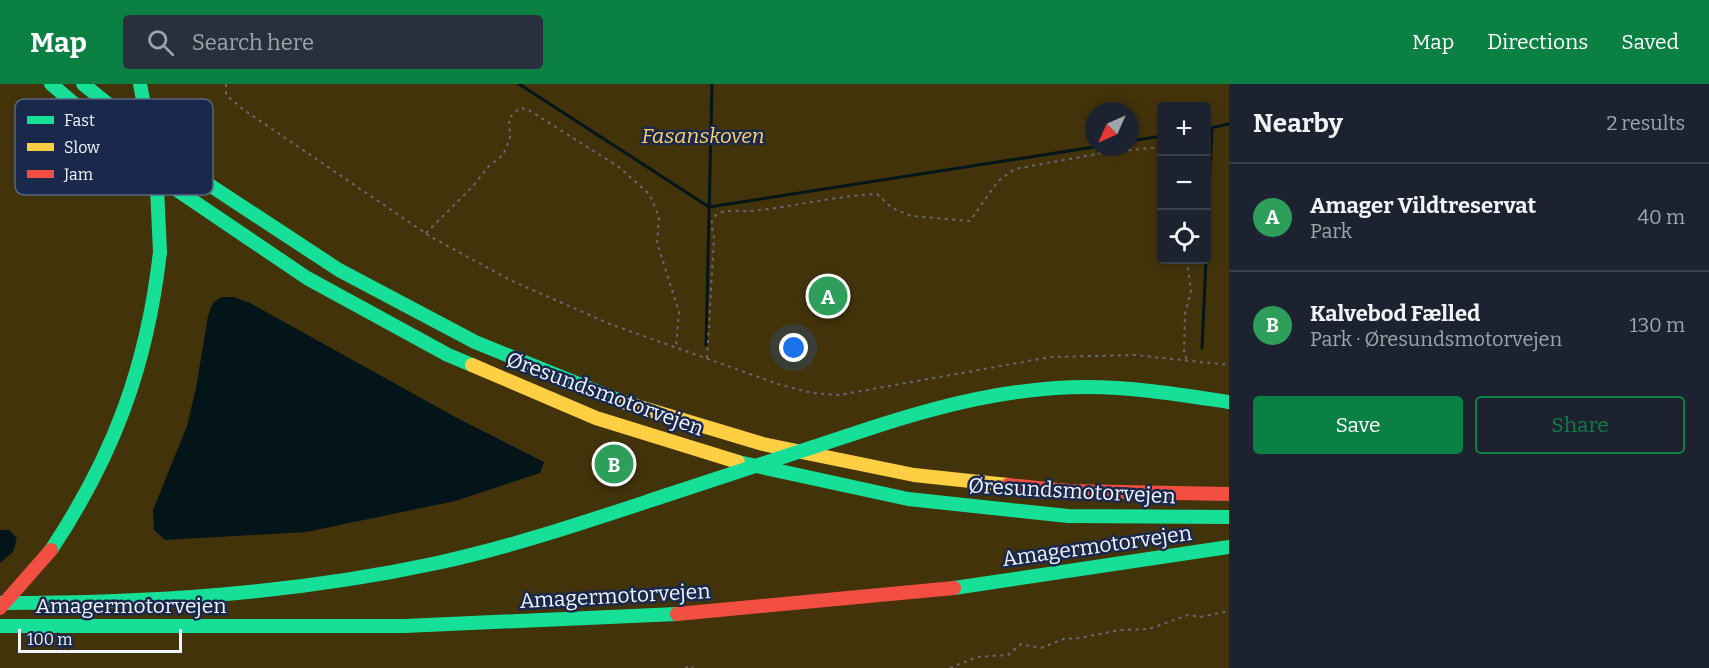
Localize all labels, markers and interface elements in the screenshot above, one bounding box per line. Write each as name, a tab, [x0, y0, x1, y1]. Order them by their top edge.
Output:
search box	[123, 15, 543, 69]
text: Map	[30, 26, 87, 59]
icon: search	[144, 26, 177, 59]
text: Search here	[192, 29, 314, 56]
text: Map	[1412, 29, 1454, 55]
text: Directions	[1487, 29, 1588, 55]
text: Saved	[1621, 29, 1679, 55]
legend	[15, 99, 213, 195]
north arrow	[1085, 102, 1139, 156]
map controls	[1157, 102, 1211, 264]
button: +	[1157, 102, 1211, 156]
text: Nearby	[1253, 108, 1343, 139]
text: Fast	[64, 111, 95, 130]
text: 2 results	[1606, 111, 1685, 135]
park label: Fasanskoven	[641, 123, 765, 149]
text: Slow	[64, 138, 100, 157]
button: −	[1157, 156, 1211, 210]
text: Jam	[63, 165, 93, 184]
text: Amager Vildtreservat	[1310, 192, 1536, 219]
text: A	[1265, 205, 1280, 229]
text: 40 m	[1637, 205, 1685, 229]
button: locate	[1157, 210, 1211, 264]
text: Park	[1310, 219, 1352, 243]
pin: A	[808, 274, 848, 318]
text: Kalvebod Fælled	[1310, 300, 1480, 327]
text: B	[1266, 313, 1279, 337]
text: 130 m	[1630, 313, 1685, 337]
text: Park · Øresundsmotorvejen	[1310, 327, 1562, 351]
your location	[779, 333, 808, 362]
street label: Øresundsmotorvejen	[503, 346, 707, 442]
button: Save	[1253, 396, 1463, 454]
button: Share	[1475, 396, 1685, 454]
pin: B	[594, 442, 634, 487]
street label: Øresundsmotorvejen	[968, 473, 1176, 509]
street label: Amagermotorvejen	[1001, 520, 1193, 572]
street label: Amagermotorvejen	[519, 578, 711, 614]
street label: Amagermotorvejen	[35, 593, 227, 619]
scale bar	[18, 626, 182, 654]
text: 100 m	[27, 630, 72, 649]

